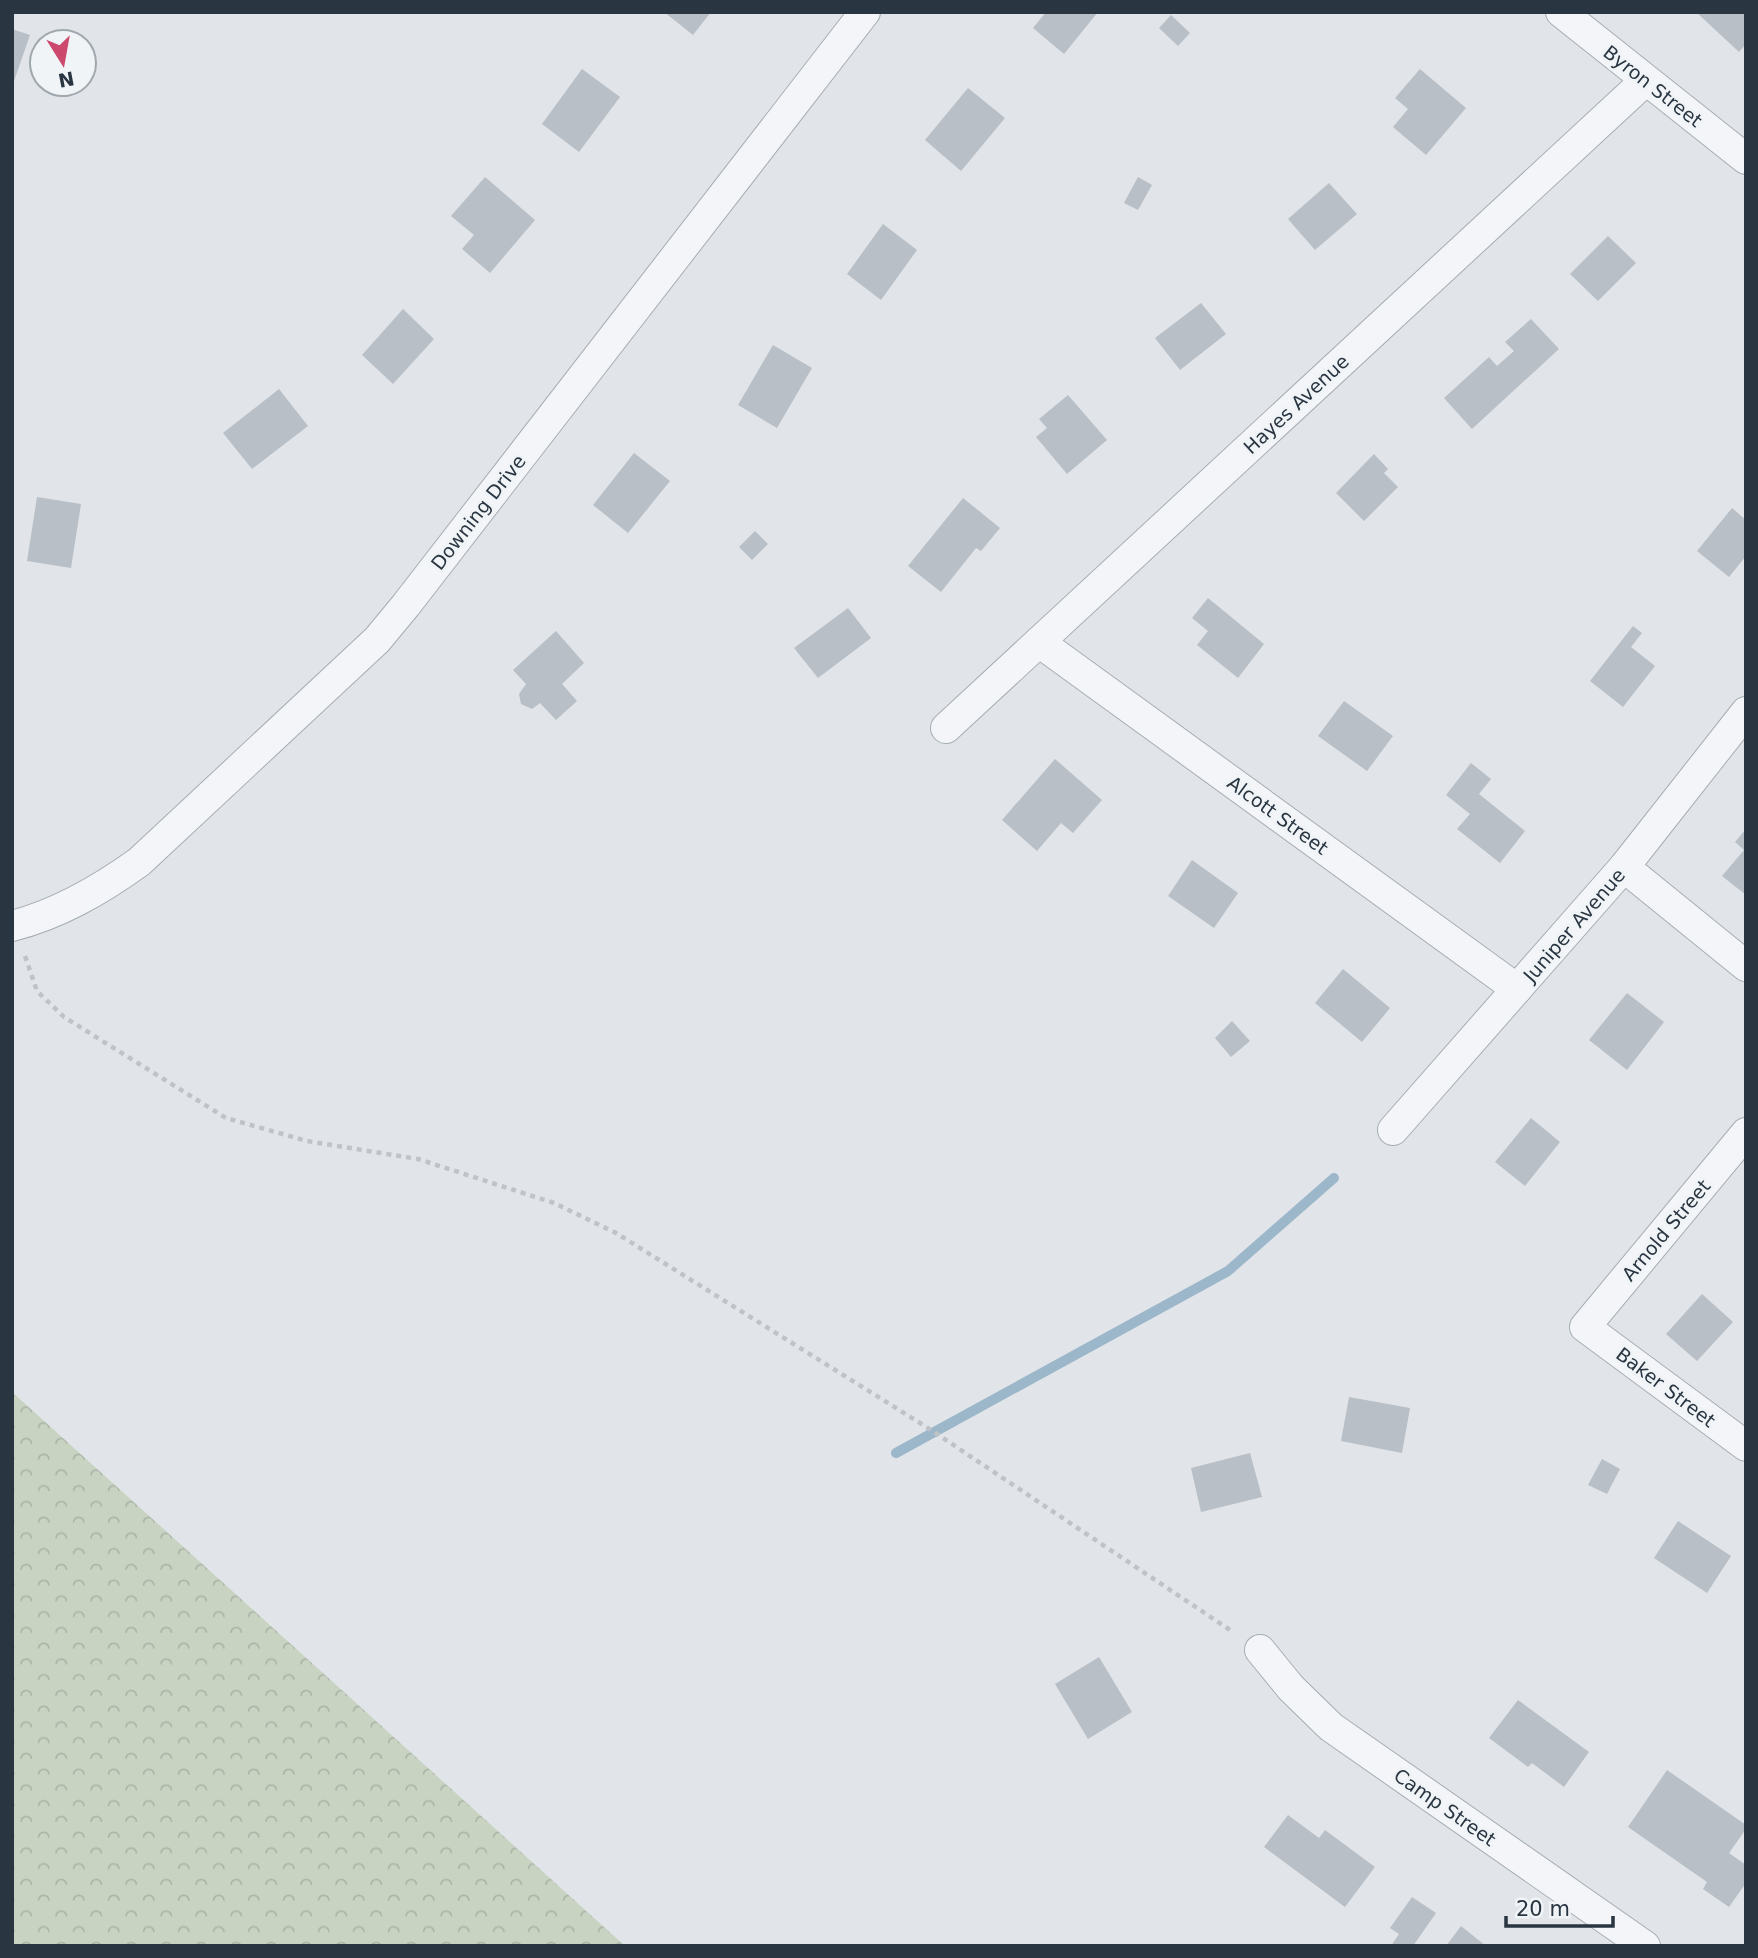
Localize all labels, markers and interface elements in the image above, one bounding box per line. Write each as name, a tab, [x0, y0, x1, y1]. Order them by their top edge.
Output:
north arrow	[28, 28, 98, 98]
street label: Byron Street	[1599, 41, 1707, 131]
text: N	[56, 67, 76, 92]
street label: Hayes Avenue	[1239, 350, 1353, 458]
street label: Downing Drive	[426, 450, 530, 574]
street label: Alcott Street	[1223, 771, 1333, 859]
street label: Juniper Avenue	[1518, 864, 1629, 987]
street label: Arnold Street	[1617, 1175, 1715, 1285]
street label: Baker Street	[1612, 1343, 1720, 1431]
street label: Camp Street	[1390, 1764, 1500, 1850]
scale bar	[1506, 1884, 1613, 1928]
text: 20 m	[1516, 1897, 1570, 1921]

